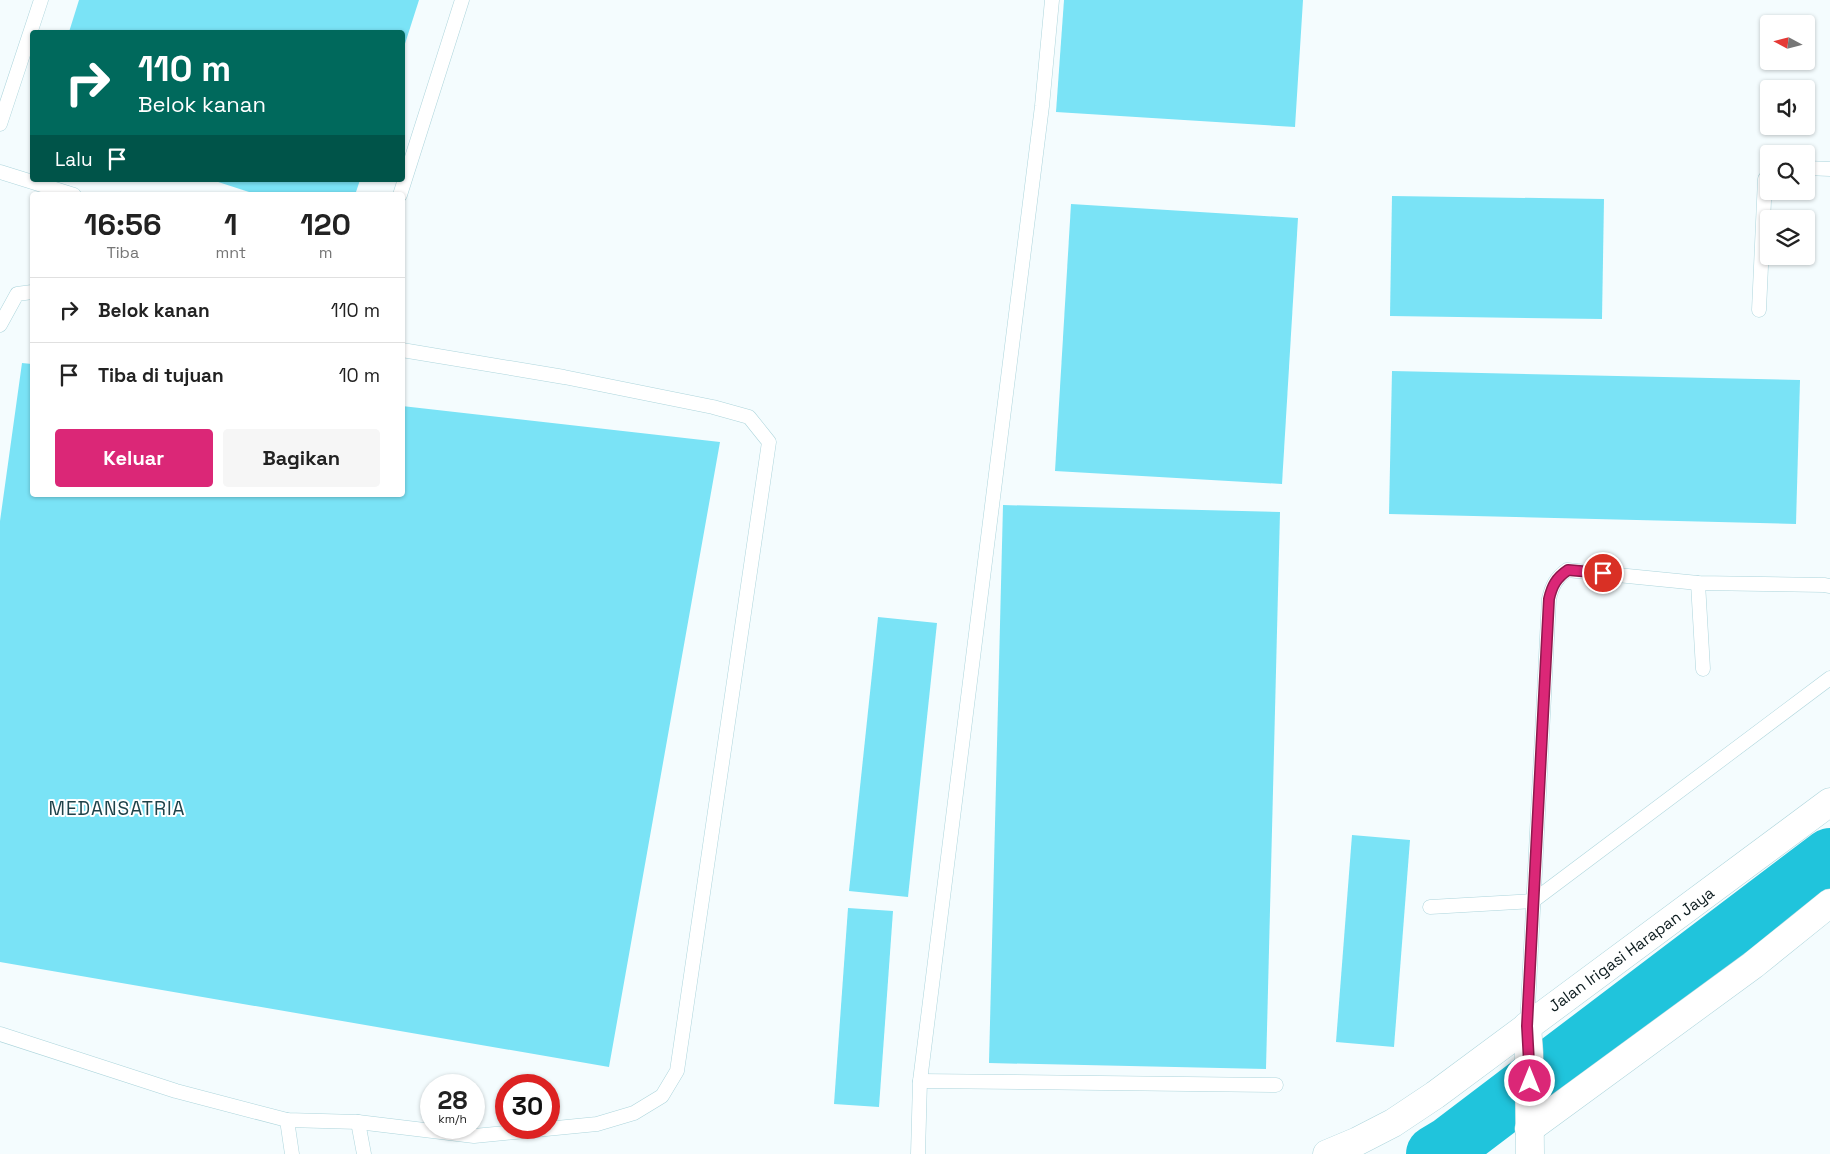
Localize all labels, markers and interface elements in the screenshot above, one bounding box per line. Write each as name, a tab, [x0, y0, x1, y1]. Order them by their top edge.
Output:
north arrow	[1760, 15, 1815, 70]
map controls	[1760, 15, 1815, 265]
text: 110 m	[138, 47, 231, 91]
icon: right	[55, 50, 120, 115]
button: sound	[1760, 80, 1815, 135]
text: Belok kanan	[138, 90, 266, 118]
icon: arrive	[103, 145, 131, 173]
button: search	[1760, 145, 1815, 200]
text: Lalu	[55, 147, 93, 172]
text: 16:56	[84, 205, 162, 244]
text: 1	[224, 205, 238, 244]
text: 120	[300, 205, 351, 244]
button: layers	[1760, 210, 1815, 265]
text: Tiba	[106, 242, 139, 263]
text: mnt	[216, 242, 246, 263]
text: m	[319, 242, 332, 263]
icon: right	[55, 296, 83, 324]
text: Belok kanan	[98, 298, 210, 323]
text: 110 m	[331, 298, 380, 323]
icon: arrive	[55, 361, 83, 389]
text: Tiba di tujuan	[98, 363, 224, 388]
text: 10 m	[339, 363, 380, 388]
button: Keluar	[55, 429, 213, 487]
button: Bagikan	[223, 429, 380, 487]
pin	[1582, 552, 1624, 594]
icon: arrive	[1589, 559, 1617, 587]
district label: MEDANSATRIA	[48, 796, 186, 821]
street label: Jalan Irigasi Harapan Jaya	[1544, 882, 1718, 1017]
position arrow	[1503, 1054, 1555, 1106]
speed limit sign: 30	[495, 1074, 560, 1139]
text: 28	[438, 1084, 467, 1116]
text: km/h	[438, 1111, 467, 1127]

